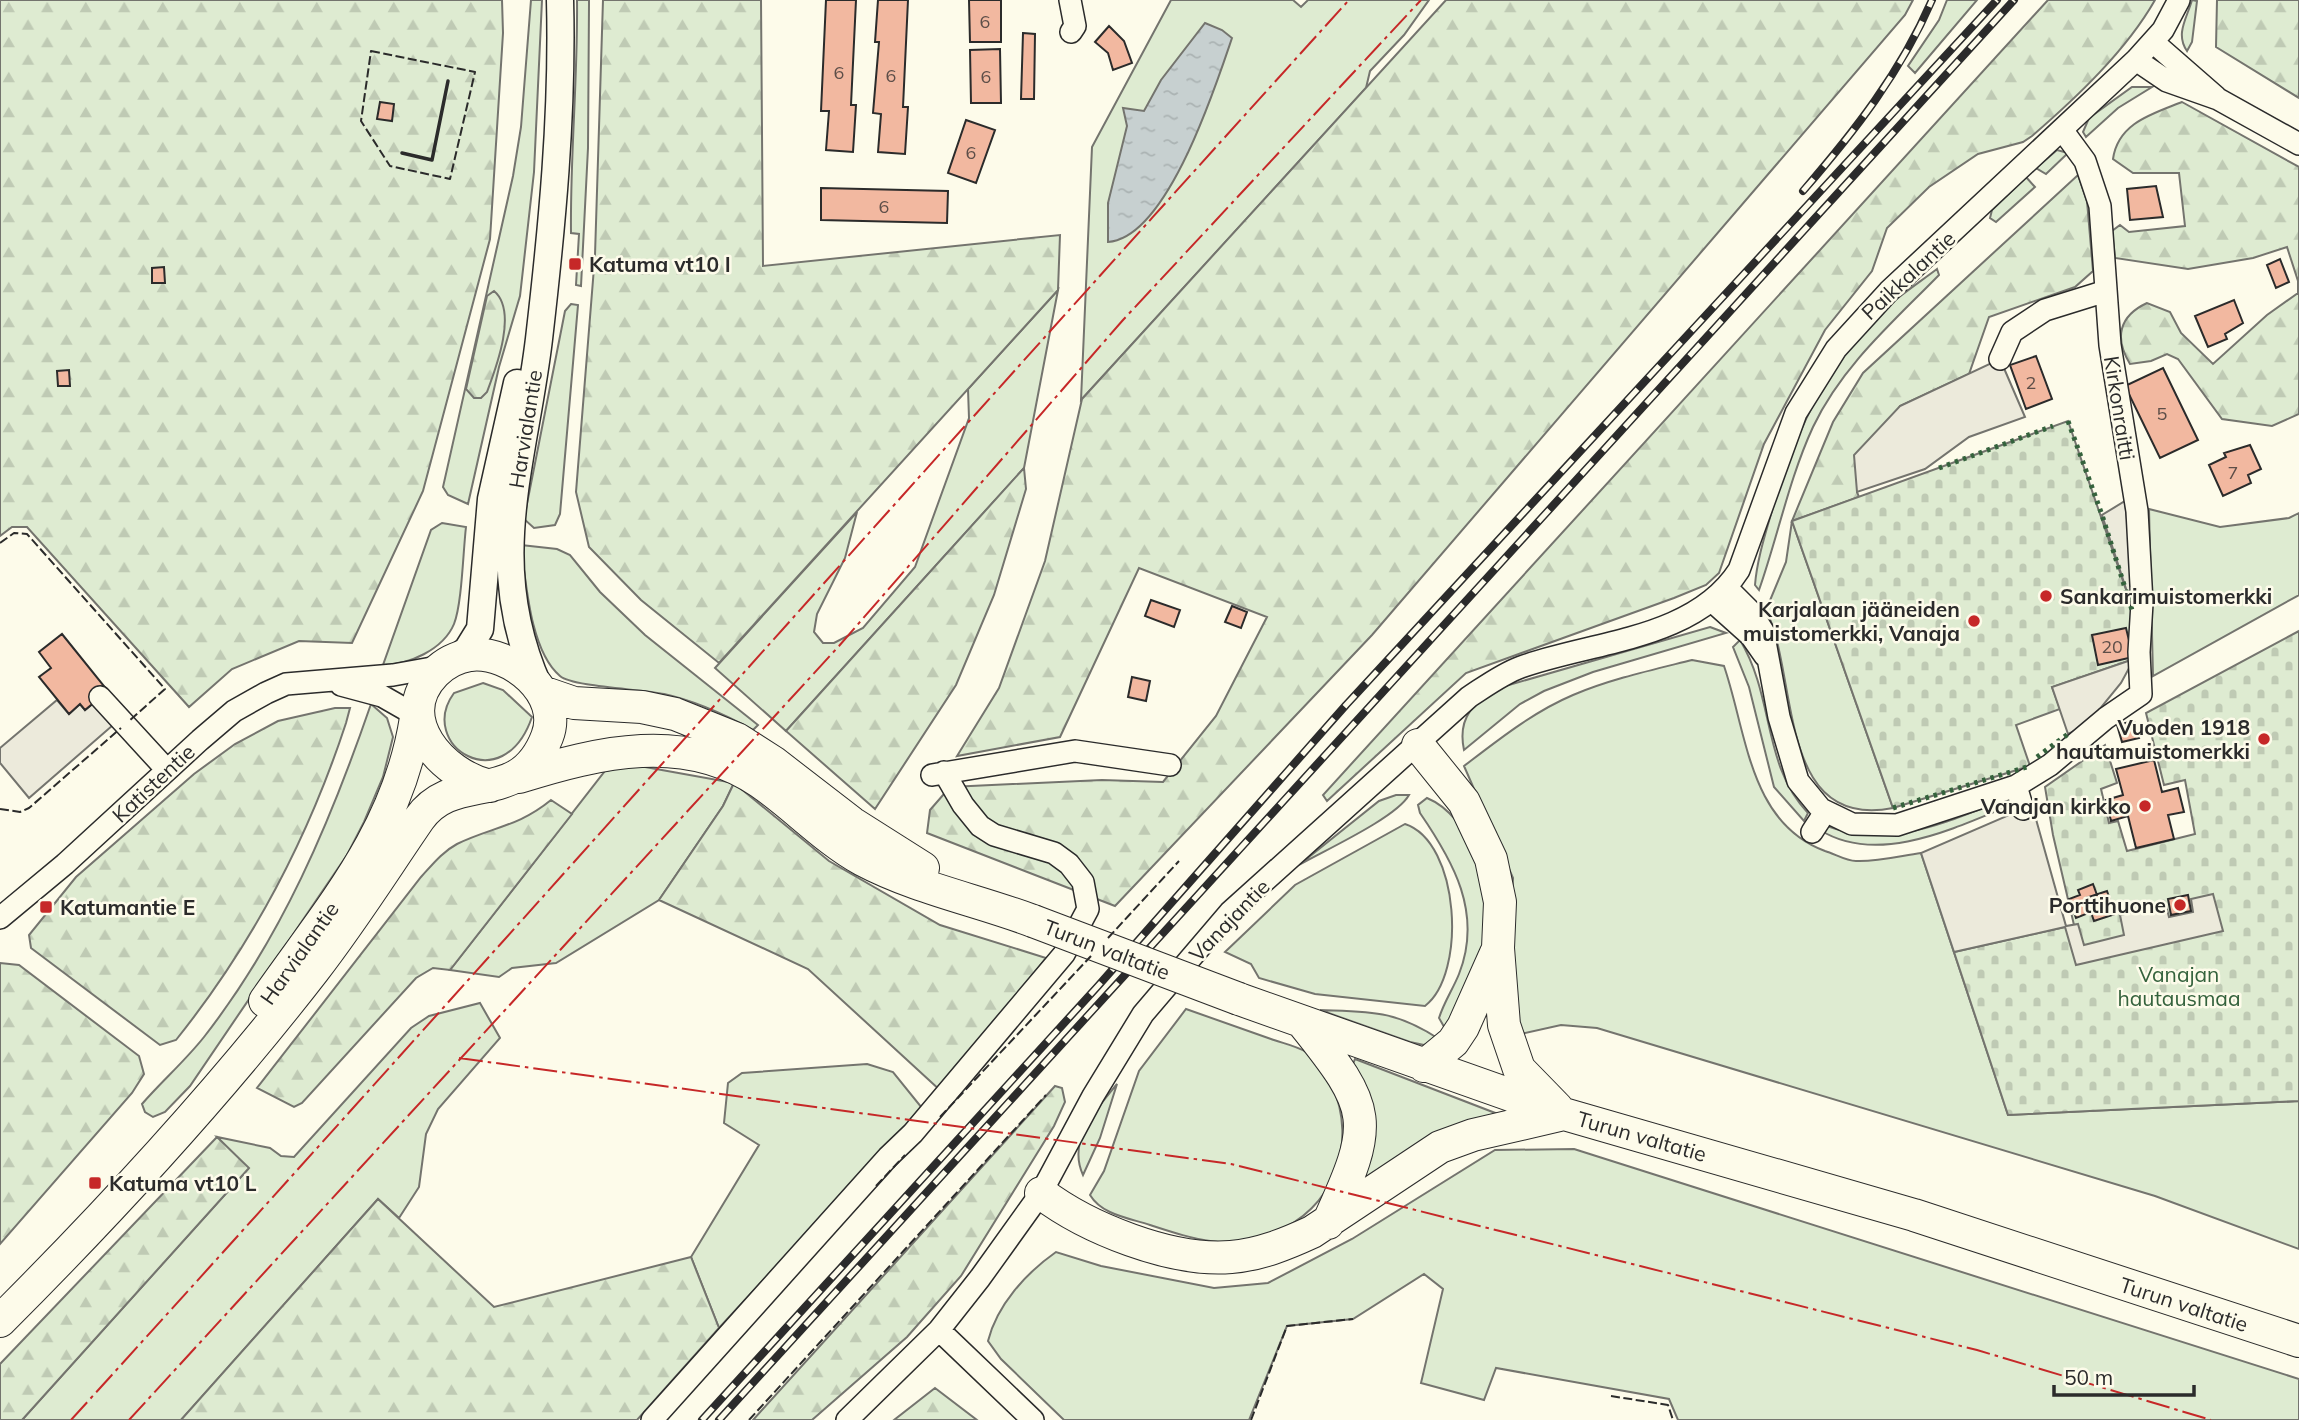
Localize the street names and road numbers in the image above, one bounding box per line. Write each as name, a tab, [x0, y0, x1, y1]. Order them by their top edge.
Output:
street label: Paikkalantie	[1856, 225, 1960, 325]
street label: Kirkonraitti	[2099, 354, 2141, 462]
street label: Harvialantie	[503, 368, 547, 490]
street label: Katistentie	[106, 738, 200, 828]
street label: Vanajantie	[1183, 873, 1275, 967]
street label: Harvialantie	[254, 897, 344, 1009]
street label: Turun valtatie	[1040, 913, 1174, 985]
street label: Turun valtatie	[1574, 1105, 1710, 1167]
street label: Turun valtatie	[2117, 1271, 2251, 1337]

